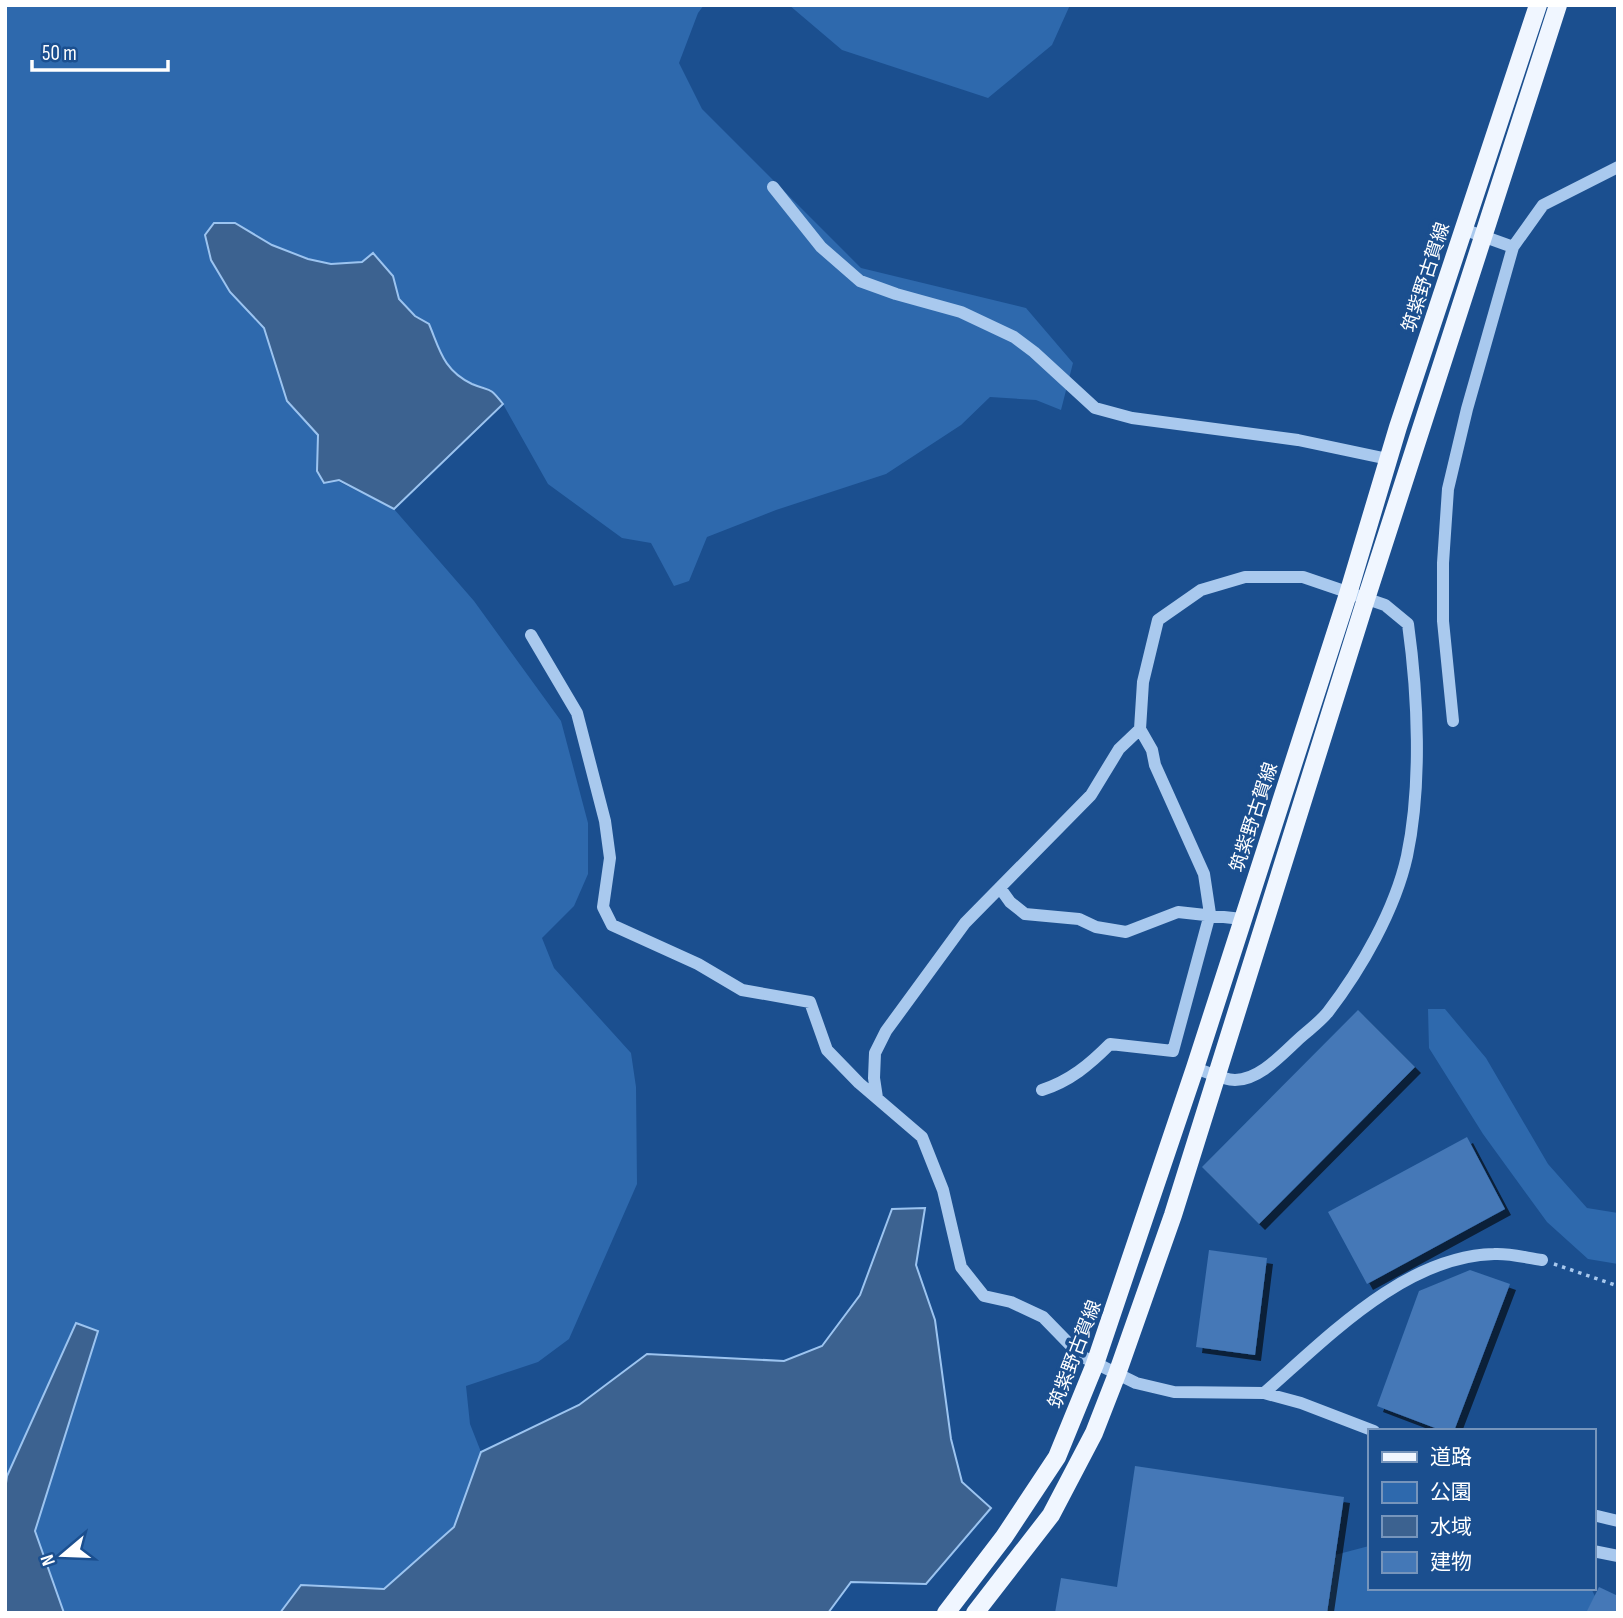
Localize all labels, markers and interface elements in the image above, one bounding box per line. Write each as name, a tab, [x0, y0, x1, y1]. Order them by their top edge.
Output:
scale bar	[32, 28, 168, 72]
text: 50 m	[42, 41, 77, 66]
street label: 筑紫野古賀線	[1398, 220, 1455, 335]
street label: 筑紫野古賀線	[1226, 760, 1283, 875]
street label: 筑紫野古賀線	[1044, 1297, 1107, 1412]
legend	[1368, 1429, 1595, 1590]
text: 道路	[1430, 1445, 1472, 1470]
text: 公園	[1430, 1480, 1472, 1505]
text: 水域	[1430, 1515, 1472, 1540]
north arrow	[28, 1520, 98, 1590]
text: 建物	[1430, 1550, 1472, 1575]
text: N	[36, 1552, 61, 1569]

